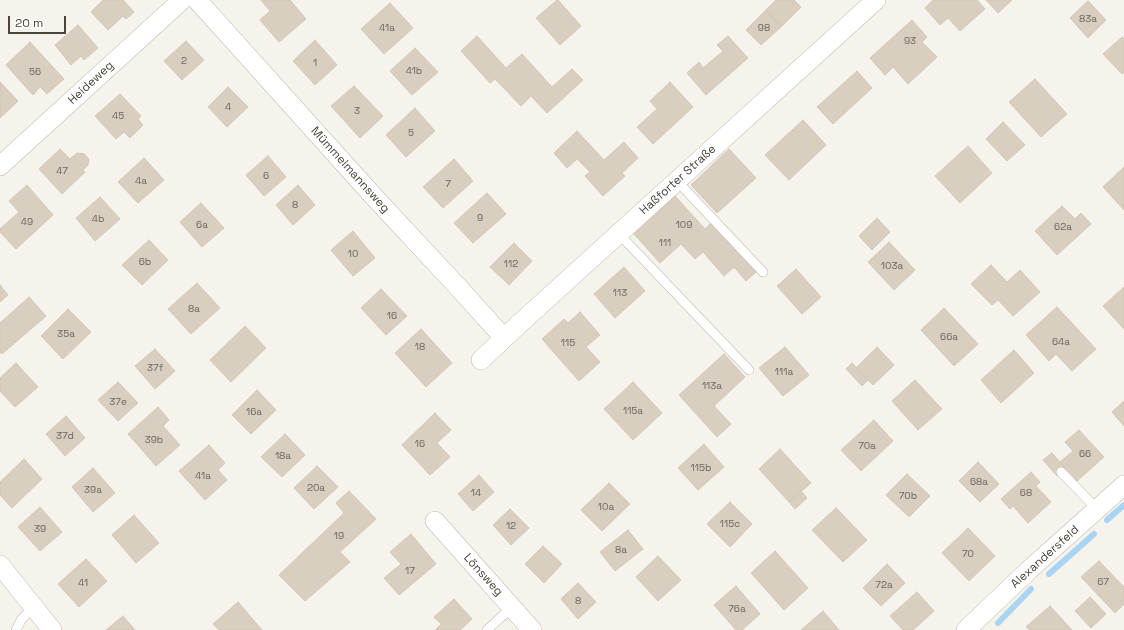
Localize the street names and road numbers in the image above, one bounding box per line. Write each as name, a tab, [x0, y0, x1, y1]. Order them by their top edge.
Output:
street label: Heideweg	[65, 58, 117, 108]
street label: Mümmelmannsweg	[308, 124, 392, 216]
street label: Haßforter Straße	[637, 142, 719, 218]
street label: Alexandersfeld	[1008, 523, 1082, 591]
street label: Lönsweg	[460, 551, 506, 599]

